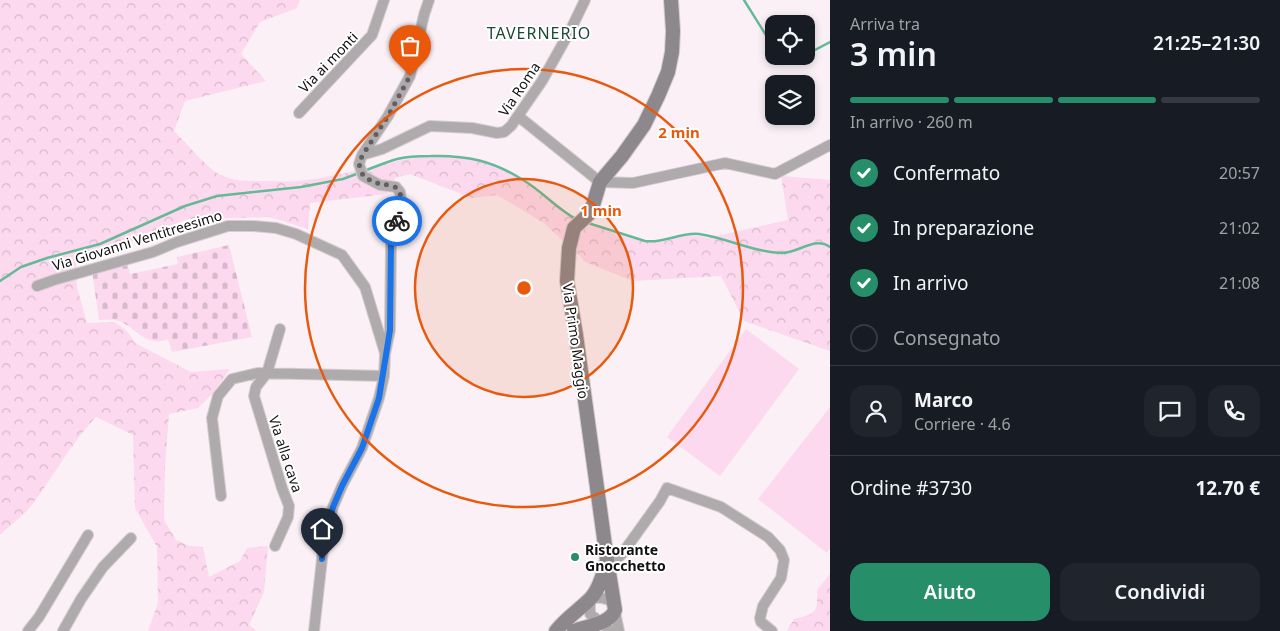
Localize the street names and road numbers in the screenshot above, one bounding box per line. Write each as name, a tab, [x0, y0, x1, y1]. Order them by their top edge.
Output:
street label: Via ai monti	[294, 28, 362, 96]
street label: Via Roma	[494, 58, 544, 120]
street label: Via Giovanni Ventitreesimo	[50, 205, 224, 275]
street label: Via Primo Maggio	[558, 282, 594, 400]
street label: Via alla cava	[265, 413, 307, 495]

